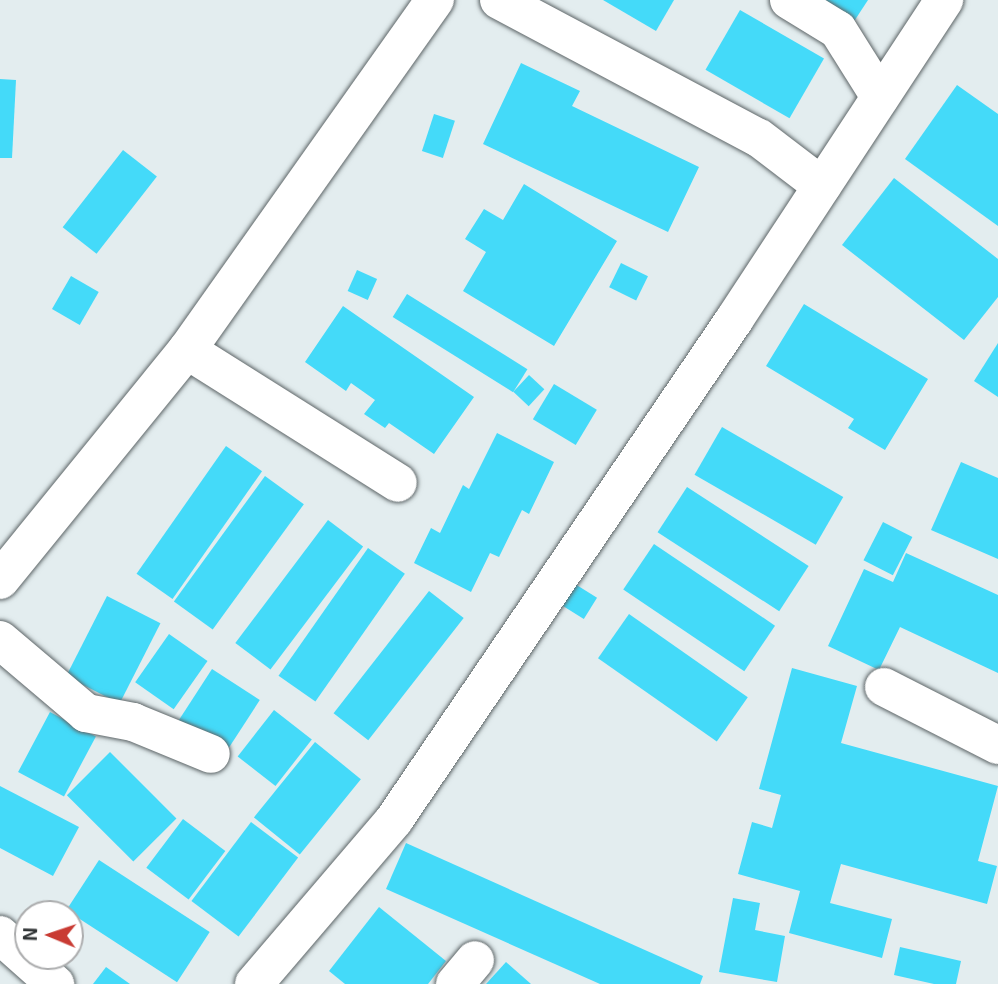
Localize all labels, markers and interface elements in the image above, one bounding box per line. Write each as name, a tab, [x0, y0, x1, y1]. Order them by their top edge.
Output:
north arrow	[14, 900, 84, 970]
text: N	[18, 927, 41, 942]

